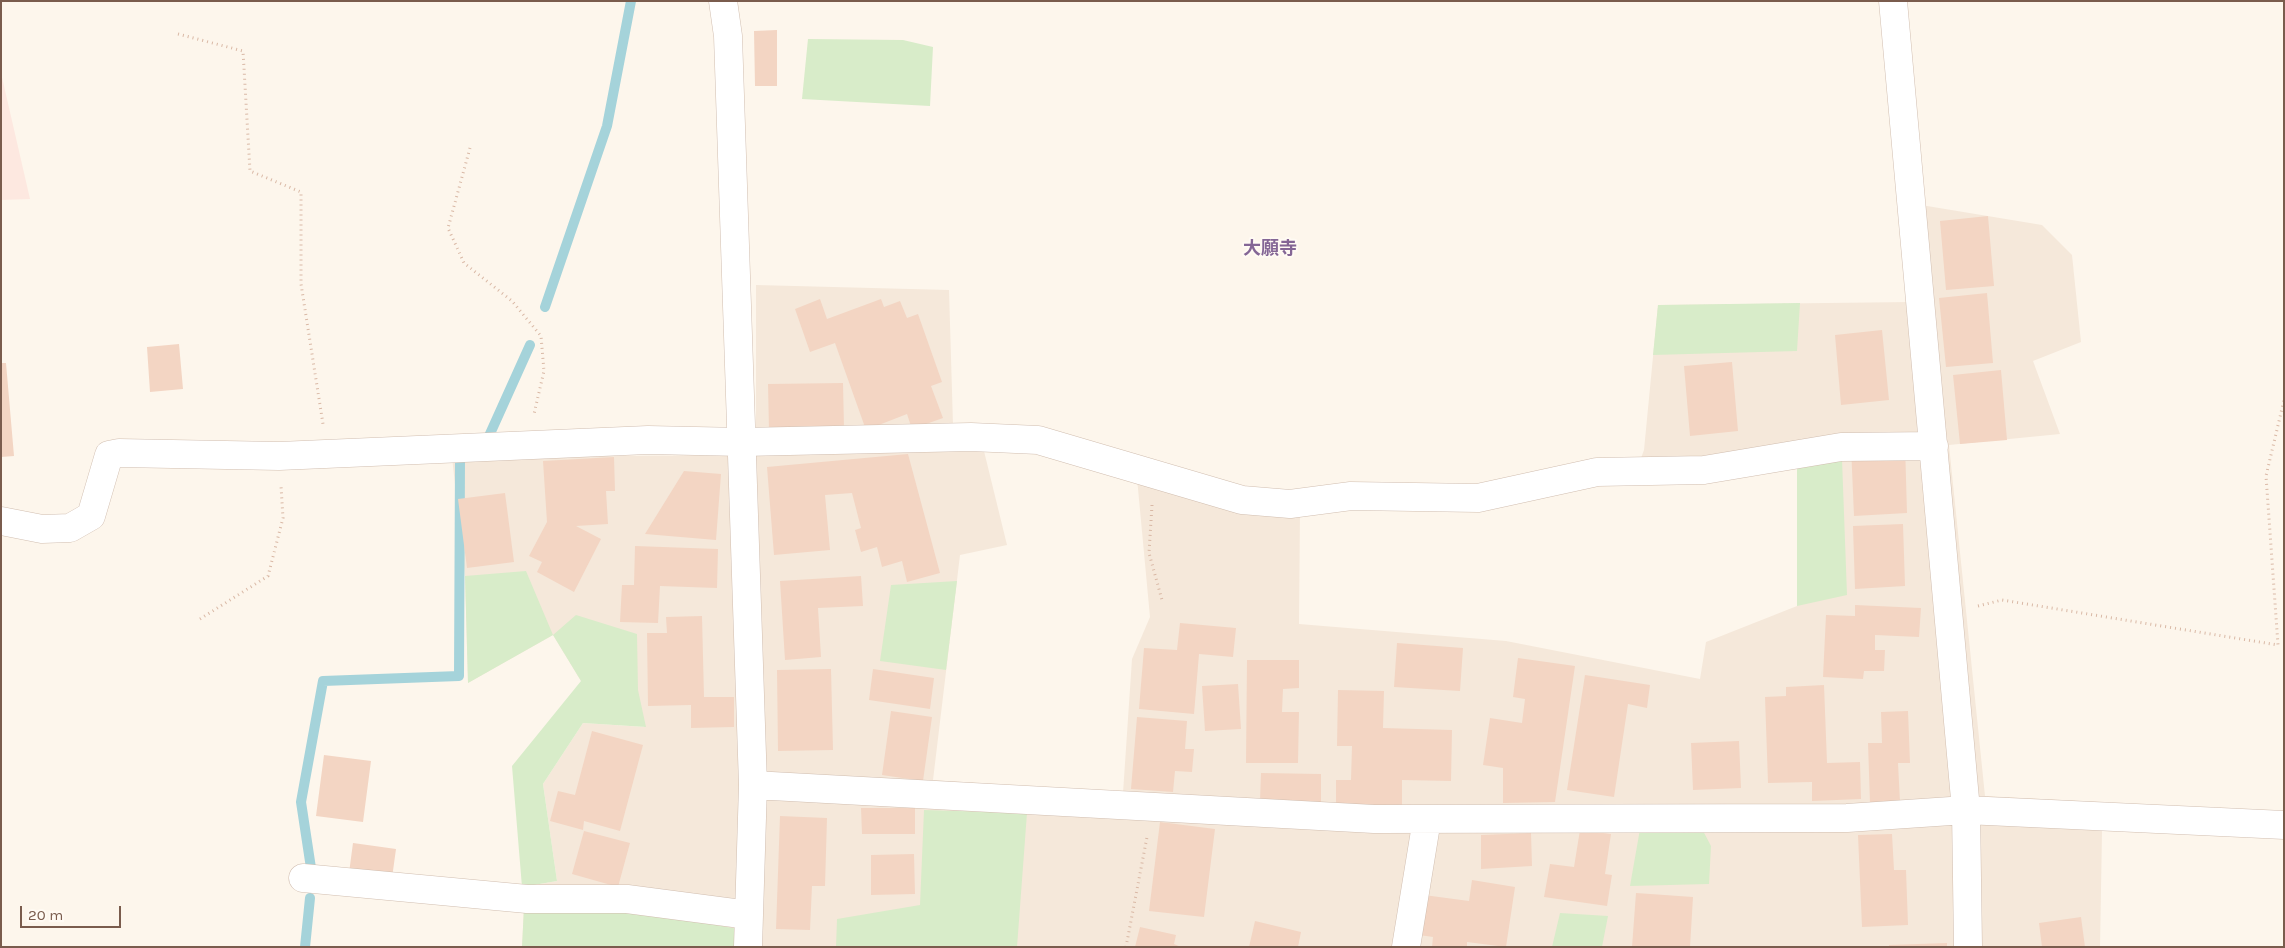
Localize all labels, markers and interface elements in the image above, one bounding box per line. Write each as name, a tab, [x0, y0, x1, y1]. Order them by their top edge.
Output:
district label: 大願寺	[1243, 238, 1297, 260]
scale bar	[22, 896, 124, 928]
text: 20 m	[28, 906, 63, 924]

